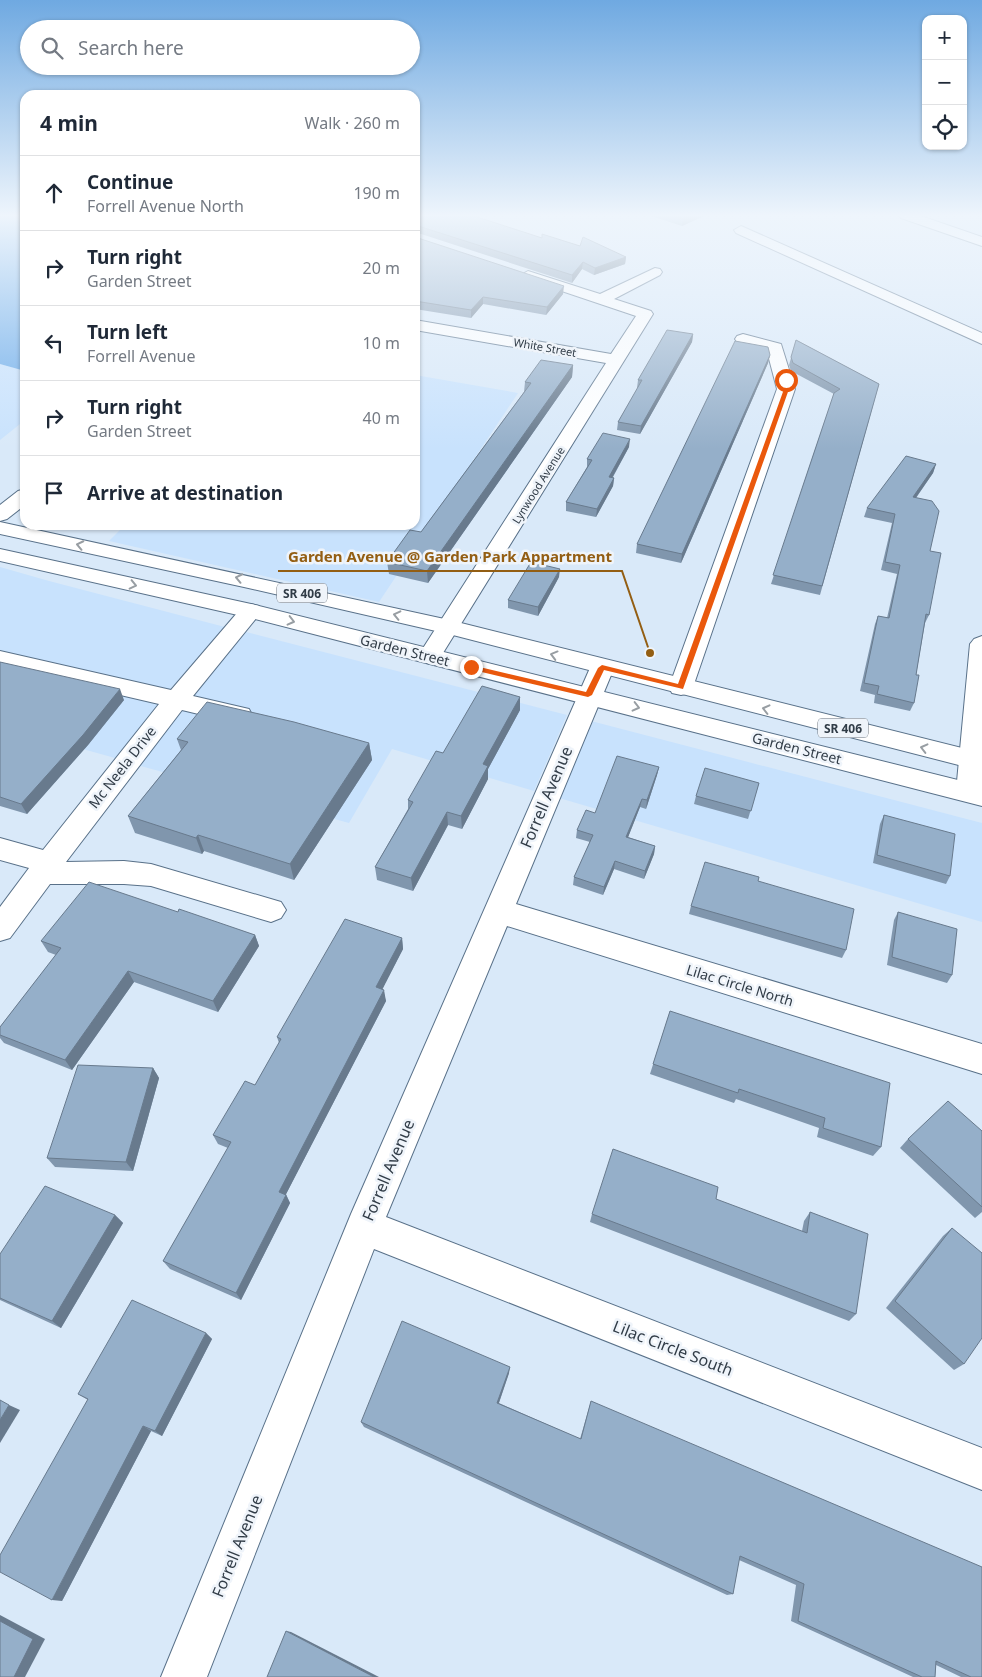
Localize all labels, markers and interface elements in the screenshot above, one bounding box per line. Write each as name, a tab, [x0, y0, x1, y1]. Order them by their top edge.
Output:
map controls	[922, 15, 967, 150]
button: +	[922, 15, 967, 60]
search box	[20, 20, 420, 75]
icon: search	[38, 34, 66, 62]
text: Search here	[78, 35, 184, 61]
button: −	[922, 60, 967, 105]
button: locate	[922, 105, 967, 150]
text: 4 min	[40, 109, 98, 137]
text: Walk · 260 m	[305, 112, 400, 134]
text: Continue	[87, 169, 173, 195]
icon: ahead	[40, 179, 68, 207]
text: 190 m	[353, 182, 400, 204]
text: Forrell Avenue North	[87, 195, 244, 217]
text: Turn right	[87, 244, 182, 270]
icon: right	[40, 254, 68, 282]
text: 20 m	[363, 257, 400, 279]
text: Garden Street	[87, 270, 192, 292]
text: Turn left	[87, 319, 168, 345]
icon: left	[40, 329, 68, 357]
text: 10 m	[363, 332, 400, 354]
street label: White Street	[512, 334, 578, 360]
text: Forrell Avenue	[87, 345, 196, 367]
route start	[775, 369, 798, 392]
text: Turn right	[87, 394, 182, 420]
icon: right	[40, 404, 68, 432]
text: 40 m	[363, 407, 400, 429]
text: Garden Street	[87, 420, 192, 442]
street label: Lynwood Avenue	[508, 444, 568, 526]
icon: arrive	[40, 479, 68, 507]
text: Arrive at destination	[87, 480, 283, 506]
one-way arrow	[75, 540, 84, 550]
callout: Garden Avenue @ Garden Park Appartment	[278, 541, 622, 571]
text: Garden Avenue @ Garden Park Appartment	[288, 546, 612, 566]
one-way arrow	[234, 574, 243, 584]
one-way arrow	[129, 579, 137, 590]
road number: SR 406	[277, 584, 327, 602]
one-way arrow	[392, 610, 401, 621]
one-way arrow	[287, 616, 295, 626]
street label: Garden Street	[358, 630, 452, 670]
one-way arrow	[550, 650, 559, 661]
route end	[460, 656, 483, 679]
one-way arrow	[631, 701, 640, 712]
one-way arrow	[763, 704, 771, 714]
road number: SR 406	[818, 718, 868, 738]
street label: Mc Neela Drive	[84, 722, 160, 812]
street label: Garden Street	[750, 728, 844, 768]
street label: Forrell Avenue	[515, 743, 577, 851]
one-way arrow	[919, 743, 928, 754]
street label: Lilac Circle North	[684, 960, 796, 1010]
street label: Forrell Avenue	[357, 1116, 419, 1224]
street label: Lilac Circle South	[610, 1315, 736, 1381]
street label: Forrell Avenue	[206, 1492, 268, 1600]

